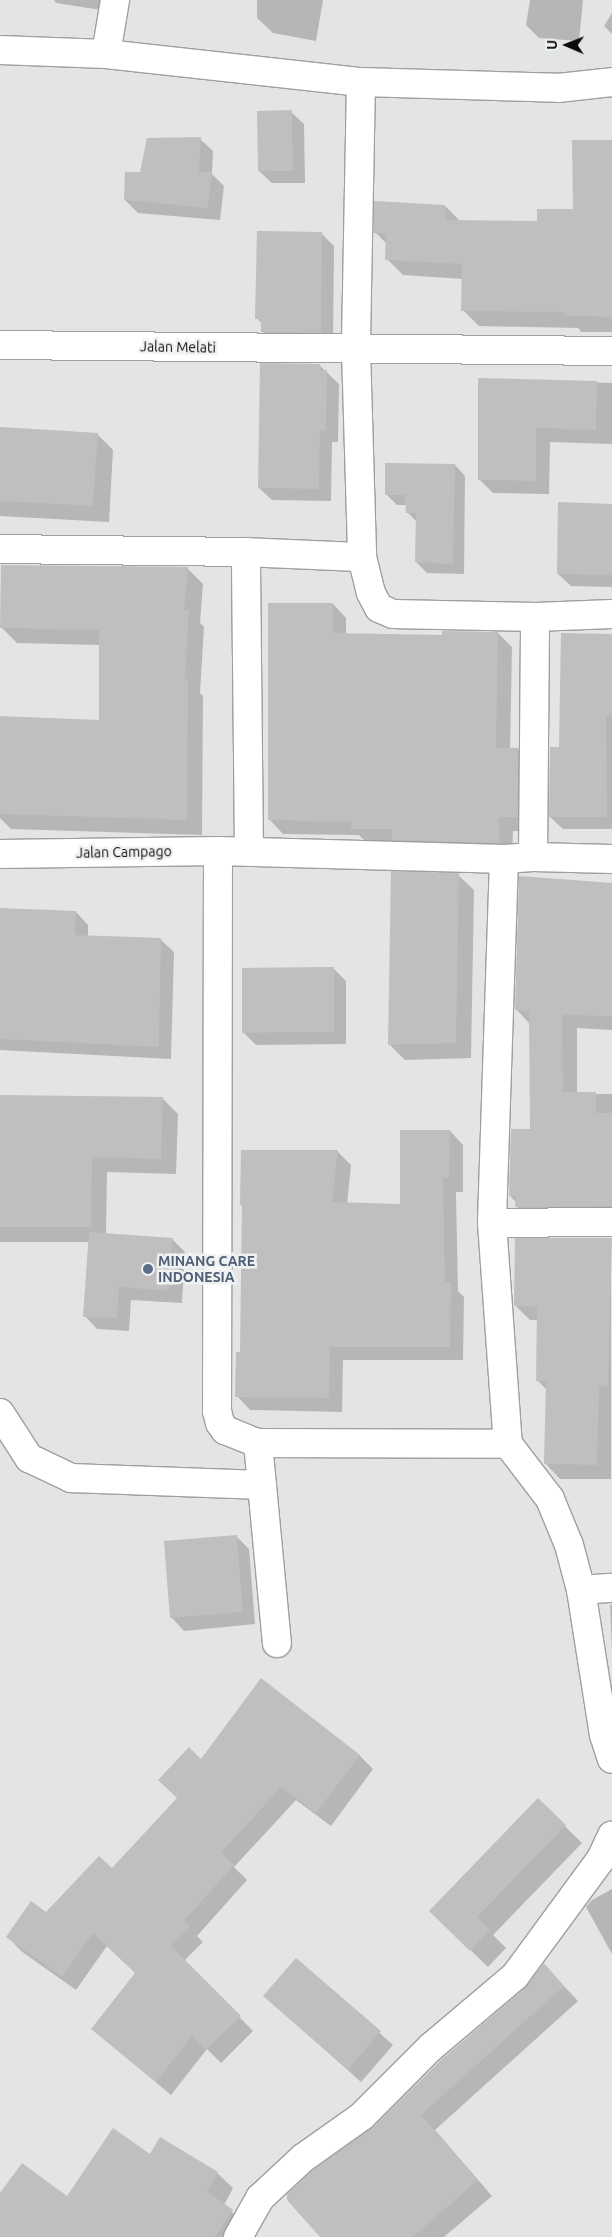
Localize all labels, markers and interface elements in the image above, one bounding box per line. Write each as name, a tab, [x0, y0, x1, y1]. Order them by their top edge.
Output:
north arrow	[542, 20, 592, 70]
text: U	[544, 40, 560, 50]
street label: Jalan Melati	[140, 338, 216, 356]
street label: Jalan Campago	[76, 843, 172, 861]
place label: MINANG CARE INDONESIA	[158, 1253, 255, 1285]
marker: MINANG CARE INDONESIA	[142, 1263, 154, 1275]

